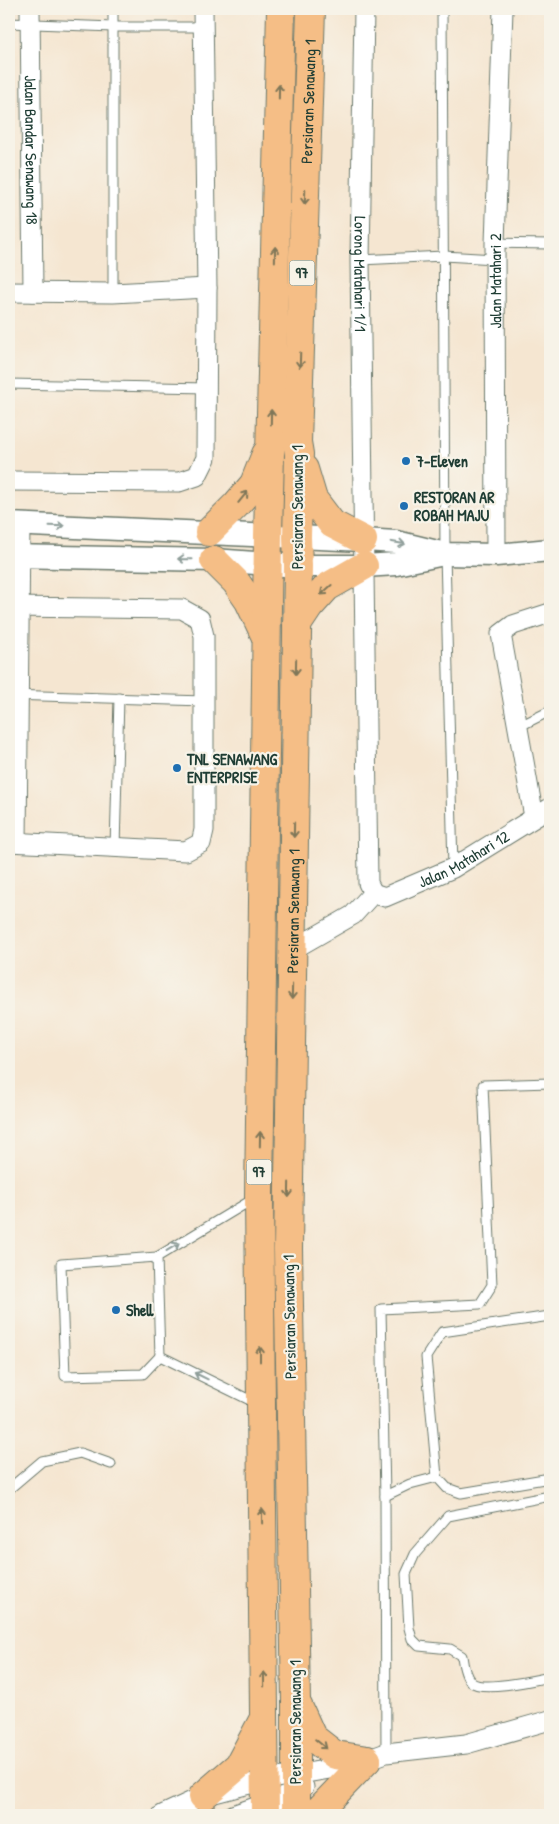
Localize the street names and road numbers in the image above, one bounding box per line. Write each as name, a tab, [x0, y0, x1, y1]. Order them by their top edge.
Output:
street label: Persiaran Senawang 1	[295, 39, 321, 164]
street label: Jalan Bandar Senawang 18	[20, 75, 43, 225]
street label: Lorong Matahari 1/1	[349, 216, 372, 332]
street label: Jalan Matahari 2	[484, 233, 506, 329]
road number: 97	[290, 260, 314, 286]
street label: Persiaran Senawang 1	[286, 445, 308, 569]
street label: Jalan Matahari 12	[415, 825, 514, 893]
street label: Persiaran Senawang 1	[281, 849, 305, 974]
road number: 97	[246, 1160, 272, 1184]
street label: Persiaran Senawang 1	[277, 1254, 301, 1379]
street label: Persiaran Senawang 1	[284, 1660, 306, 1784]

